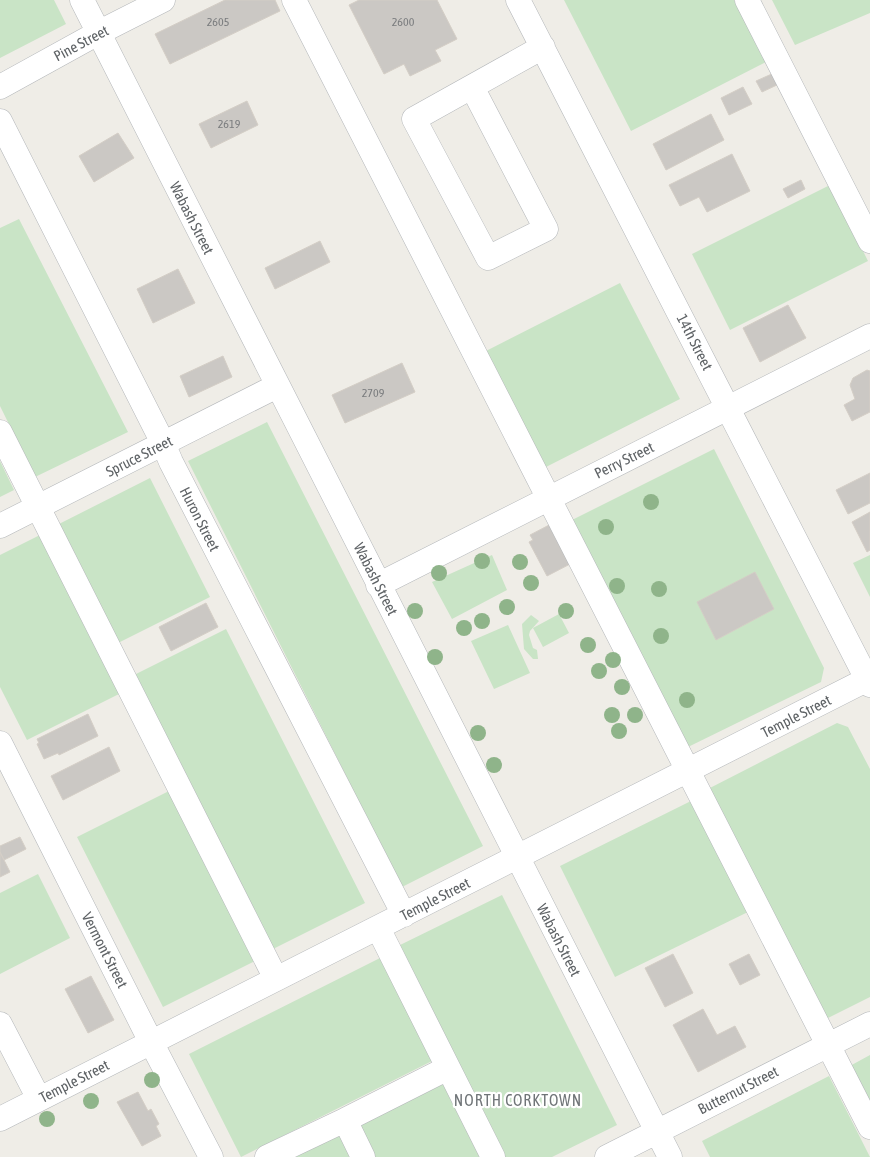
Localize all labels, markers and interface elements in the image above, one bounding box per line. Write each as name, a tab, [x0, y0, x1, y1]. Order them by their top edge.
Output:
house number: 2605	[207, 15, 229, 29]
house number: 2600	[392, 15, 415, 29]
street label: Pine Street	[51, 22, 111, 64]
house number: 2619	[218, 117, 241, 131]
street label: Wabash Street	[166, 179, 218, 257]
street label: 14th Street	[674, 311, 716, 373]
house number: 2709	[362, 386, 385, 400]
street label: Spruce Street	[103, 432, 175, 480]
street label: Perry Street	[592, 438, 656, 482]
street label: Huron Street	[177, 484, 223, 554]
street label: Wabash Street	[350, 540, 402, 618]
street label: Temple Street	[758, 691, 834, 741]
street label: Temple Street	[397, 874, 473, 924]
street label: Wabash Street	[533, 901, 585, 979]
street label: Vermont Street	[79, 909, 131, 991]
street label: Temple Street	[36, 1056, 112, 1106]
street label: Butternut Street	[695, 1062, 781, 1118]
district label: NORTH CORKTOWN	[454, 1091, 582, 1109]

